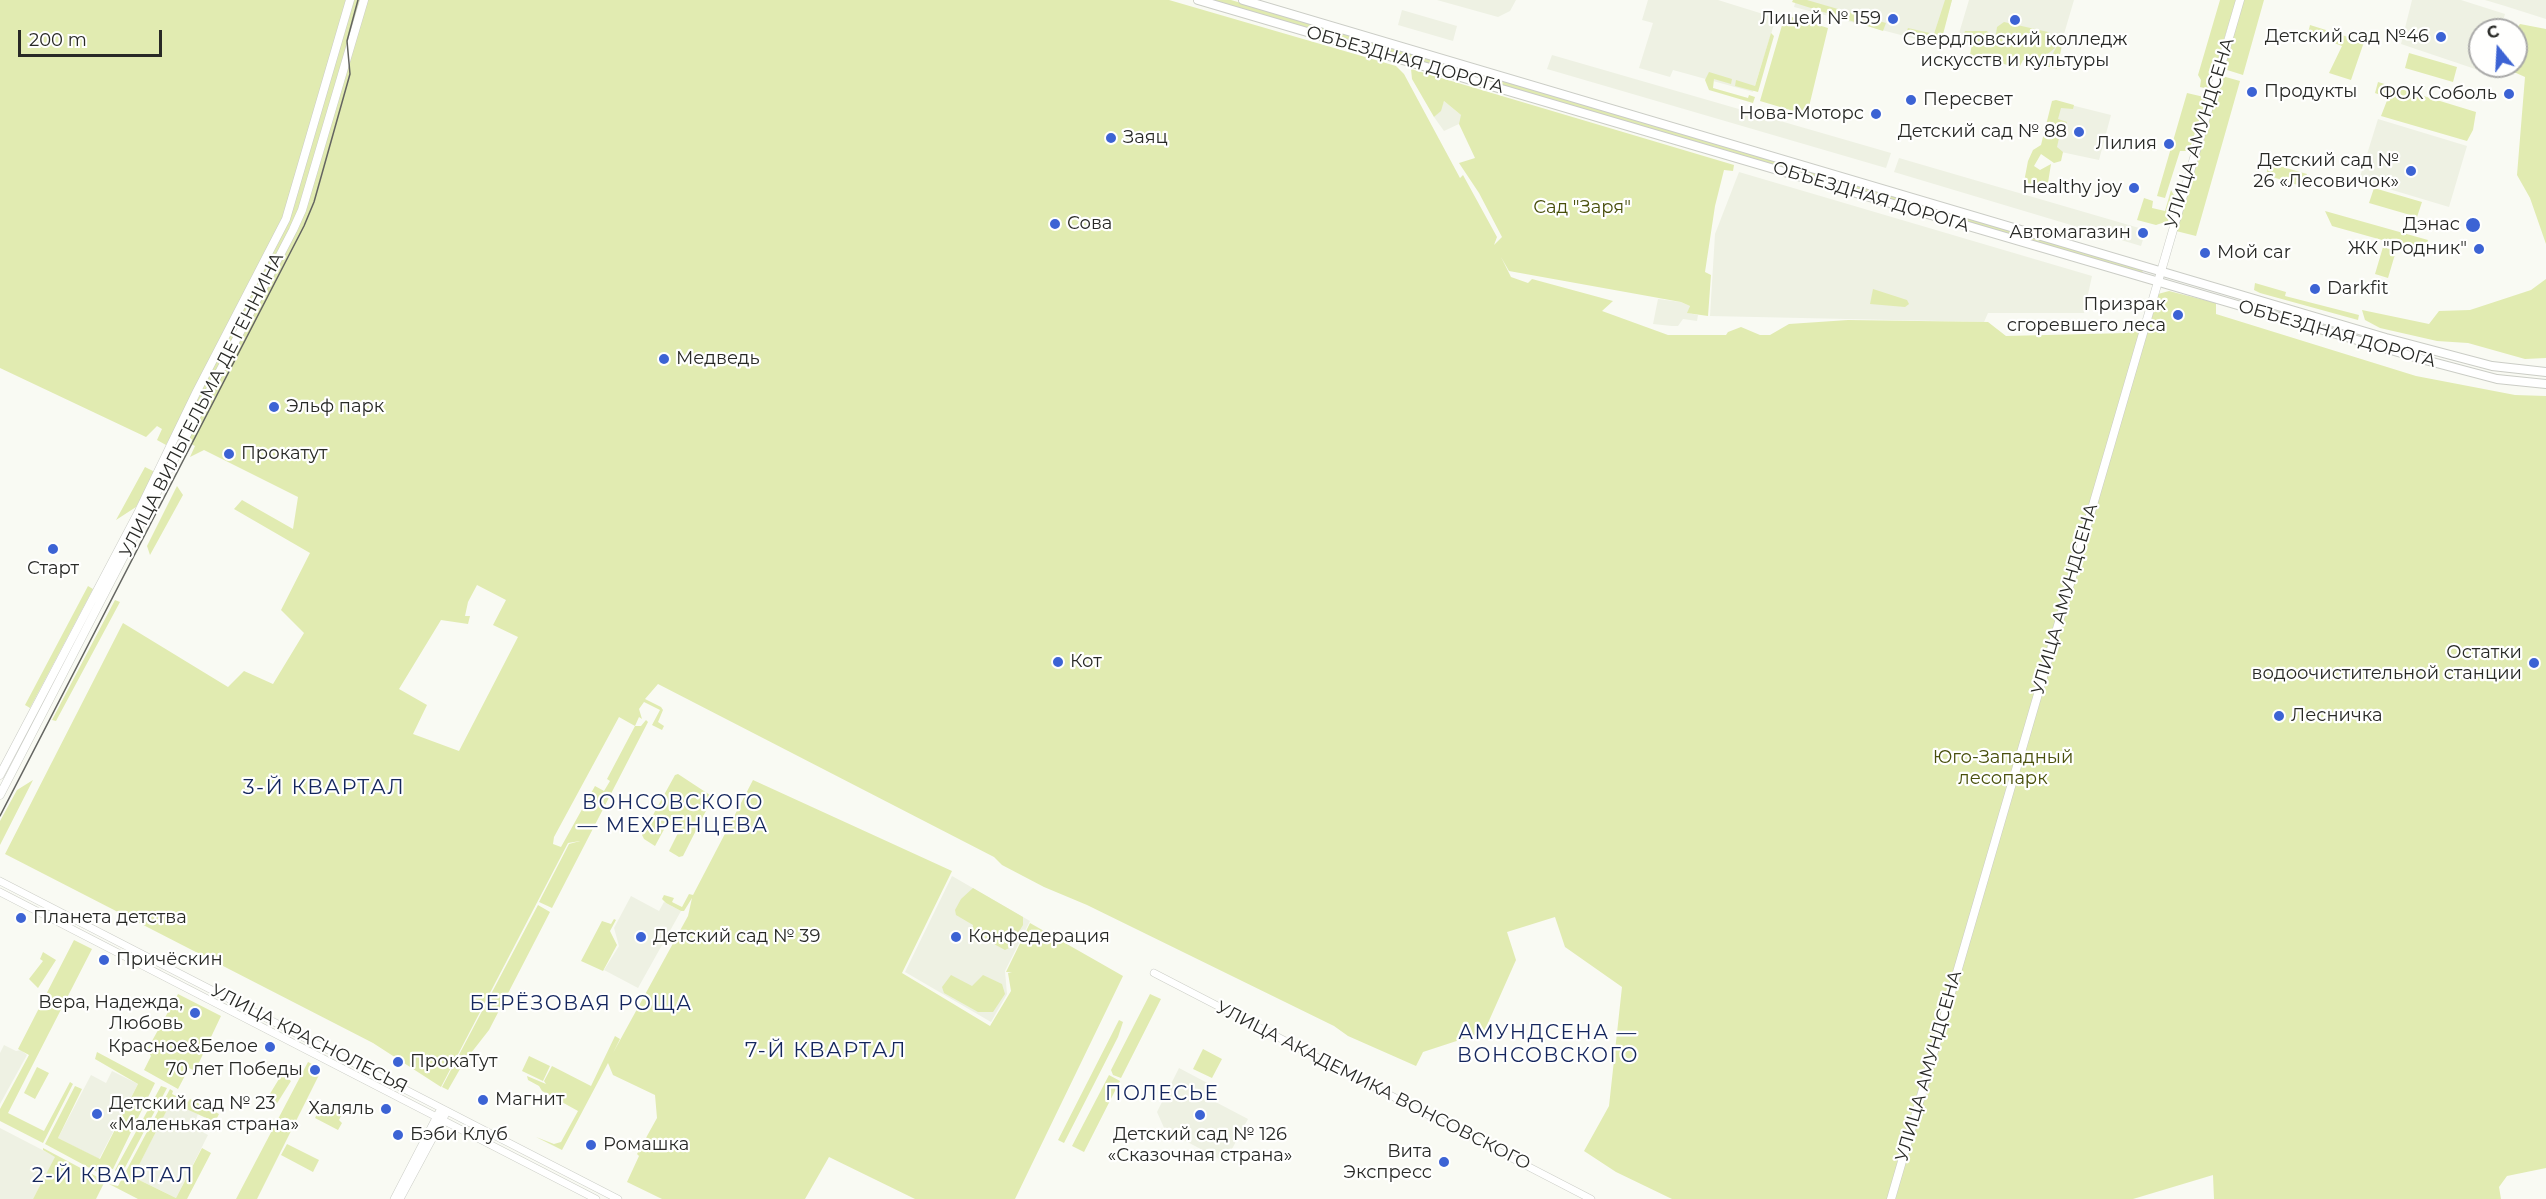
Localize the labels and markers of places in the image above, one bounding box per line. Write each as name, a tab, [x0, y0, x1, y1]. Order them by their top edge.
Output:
place label: Лицей № 159	[1760, 8, 1881, 30]
marker: Лицей № 159	[1886, 12, 1900, 26]
marker: Свердловский колледж искусств и культуры	[2008, 13, 2022, 27]
place label: Детский сад №46	[2265, 26, 2429, 48]
place label: Свердловский колледж искусств и культуры	[1903, 29, 2127, 72]
marker: Детский сад №46	[2434, 30, 2448, 44]
place label: Продукты	[2264, 81, 2357, 103]
place label: ФОК Соболь	[2379, 83, 2497, 105]
marker: Продукты	[2245, 85, 2259, 99]
marker: ФОК Соболь	[2502, 87, 2516, 101]
place label: Пересвет	[1923, 89, 2013, 111]
marker: Пересвет	[1904, 93, 1918, 107]
place label: Нова-Моторс	[1739, 103, 1864, 125]
marker: Нова-Моторс	[1869, 107, 1883, 121]
place label: Детский сад № 88	[1898, 121, 2067, 143]
marker: Детский сад № 88	[2072, 125, 2086, 139]
place label: Заяц	[1123, 127, 1168, 149]
marker: Заяц	[1104, 131, 1118, 145]
place label: Лилия	[2096, 133, 2157, 155]
marker: Лилия	[2162, 137, 2176, 151]
place label: Детский сад № 26 «Лесовичок»	[2253, 150, 2399, 192]
marker: Детский сад № 26 «Лесовичок»	[2404, 164, 2418, 178]
place label: Healthy joy	[2022, 177, 2122, 199]
marker: Healthy joy	[2127, 181, 2141, 195]
place label: Сова	[1067, 213, 1112, 235]
place label: Дэнас	[2403, 214, 2460, 236]
marker: Дэнас	[2464, 216, 2482, 234]
marker: Сова	[1048, 217, 1062, 231]
place label: Автомагазин	[2009, 222, 2131, 244]
marker: Автомагазин	[2136, 226, 2150, 240]
place label: ЖК "Родник"	[2348, 238, 2467, 260]
place label: Мой car	[2217, 242, 2291, 264]
marker: ЖК "Родник"	[2472, 242, 2486, 256]
marker: Мой car	[2198, 246, 2212, 260]
place label: Darkfit	[2327, 278, 2389, 300]
marker: Darkfit	[2308, 282, 2322, 296]
place label: Призрак сгоревшего леса	[2007, 294, 2166, 336]
marker: Призрак сгоревшего леса	[2171, 308, 2185, 322]
place label: Медведь	[676, 348, 760, 370]
marker: Медведь	[657, 352, 671, 366]
place label: Эльф парк	[286, 396, 384, 418]
marker: Эльф парк	[267, 400, 281, 414]
place label: Прокатут	[241, 443, 327, 465]
marker: Прокатут	[222, 447, 236, 461]
marker: Старт	[46, 542, 60, 556]
place label: Старт	[27, 558, 79, 580]
place label: Остатки водоочистительной станции	[2252, 642, 2522, 684]
place label: Кот	[1070, 651, 1102, 673]
marker: Кот	[1051, 655, 1065, 669]
marker: Остатки водоочистительной станции	[2527, 656, 2541, 670]
place label: Лесничка	[2291, 705, 2382, 727]
marker: Лесничка	[2272, 709, 2286, 723]
place label: Планета детства	[33, 907, 187, 929]
marker: Планета детства	[14, 911, 28, 925]
place label: Детский сад № 39	[653, 926, 820, 948]
place label: Конфедерация	[968, 926, 1110, 948]
marker: Детский сад № 39	[634, 930, 648, 944]
marker: Конфедерация	[949, 930, 963, 944]
place label: Причёскин	[116, 949, 223, 971]
marker: Причёскин	[97, 953, 111, 967]
place label: Вера, Надежда, Любовь	[38, 992, 183, 1034]
marker: Вера, Надежда, Любовь	[188, 1006, 202, 1020]
place label: Красное&Белое	[108, 1036, 258, 1058]
marker: Красное&Белое	[263, 1040, 277, 1054]
place label: ПрокаТут	[410, 1051, 497, 1073]
marker: ПрокаТут	[391, 1055, 405, 1069]
place label: 70 лет Победы	[166, 1059, 303, 1081]
marker: 70 лет Победы	[308, 1063, 322, 1077]
place label: Магнит	[495, 1089, 564, 1111]
place label: Детский сад № 23 «Маленькая страна»	[109, 1093, 299, 1136]
marker: Магнит	[476, 1093, 490, 1107]
place label: Халяль	[308, 1098, 374, 1120]
marker: Халяль	[379, 1102, 393, 1116]
marker: Детский сад № 23 «Маленькая страна»	[90, 1107, 104, 1121]
marker: Детский сад № 126 «Сказочная страна»	[1193, 1108, 1207, 1122]
place label: Бэби Клуб	[410, 1124, 508, 1146]
place label: Детский сад № 126 «Сказочная страна»	[1108, 1124, 1292, 1166]
marker: Бэби Клуб	[391, 1128, 405, 1142]
place label: Ромашка	[603, 1134, 689, 1156]
marker: Ромашка	[584, 1138, 598, 1152]
place label: Вита Экспресс	[1343, 1141, 1432, 1184]
marker: Вита Экспресс	[1437, 1155, 1451, 1169]

